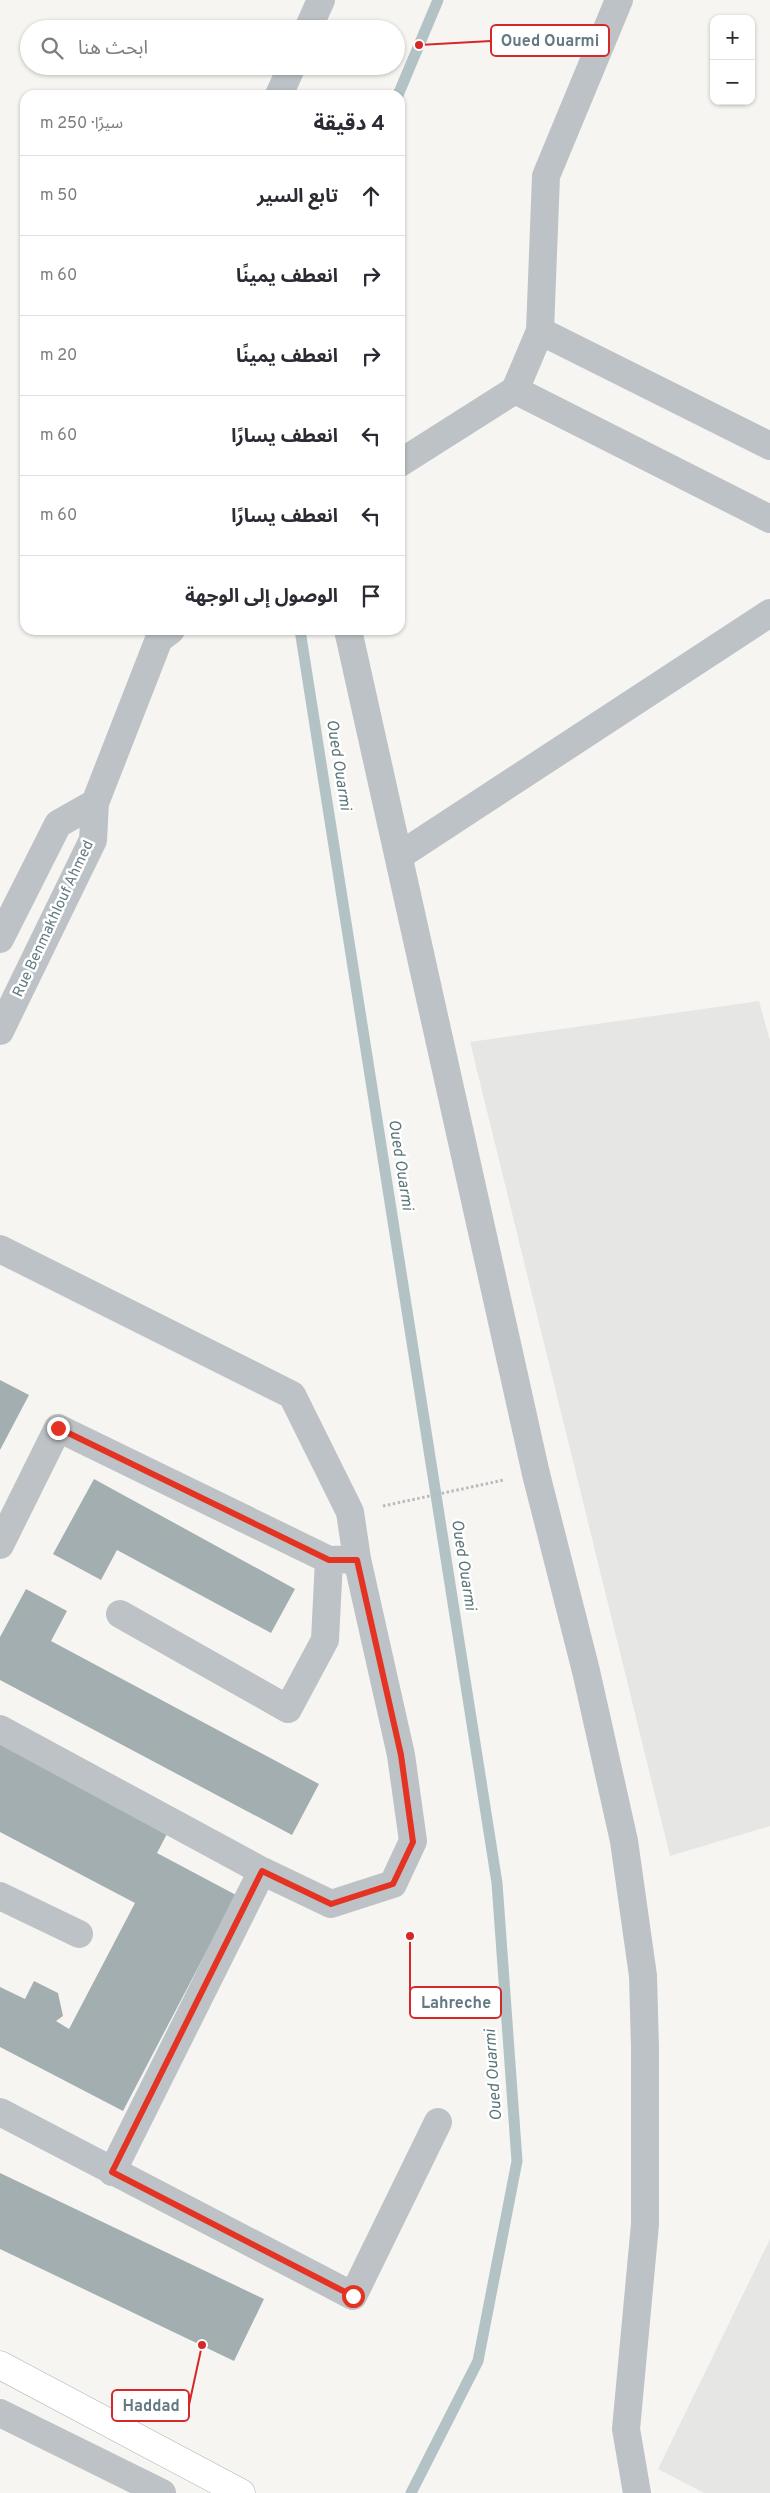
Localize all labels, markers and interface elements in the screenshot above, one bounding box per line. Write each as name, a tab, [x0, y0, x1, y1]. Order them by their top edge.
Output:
map controls	[710, 15, 755, 105]
button: +	[710, 15, 755, 60]
search box	[20, 20, 405, 75]
callout: Oued Ouarmi	[491, 25, 609, 56]
text: Oued Ouarmi	[501, 32, 599, 52]
icon: search	[38, 34, 66, 62]
text: ابحث هنا	[78, 37, 148, 61]
button: −	[710, 60, 755, 105]
text: 4 دقيقة	[313, 111, 385, 138]
text: سيرًا · 250 m	[40, 114, 123, 134]
icon: ahead	[357, 182, 385, 210]
text: تابع السير	[257, 185, 338, 209]
text: 50 m	[40, 186, 78, 206]
icon: right	[357, 262, 385, 290]
text: انعطف يمينًا	[236, 265, 338, 289]
text: 60 m	[40, 266, 77, 286]
icon: right	[357, 342, 385, 370]
text: انعطف يمينًا	[236, 345, 338, 369]
text: 20 m	[40, 346, 77, 366]
icon: left	[357, 422, 385, 450]
text: انعطف يسارًا	[231, 425, 338, 449]
text: 60 m	[40, 426, 77, 446]
icon: left	[357, 502, 385, 530]
text: انعطف يسارًا	[231, 505, 338, 529]
text: 60 m	[40, 506, 77, 526]
icon: arrive	[357, 582, 385, 610]
text: الوصول إلى الوجهة	[185, 585, 338, 609]
water label: Oued Ouarmi	[321, 718, 355, 813]
street label: Rue Benmakhlouf Ahmed	[9, 838, 99, 1000]
water label: Oued Ouarmi	[383, 1118, 417, 1213]
route end	[47, 1417, 70, 1440]
water label: Oued Ouarmi	[446, 1518, 480, 1613]
callout: Lahreche	[410, 1987, 501, 2018]
text: Lahreche	[421, 1994, 491, 2014]
water label: Oued Ouarmi	[481, 2028, 507, 2121]
route start	[342, 2285, 365, 2308]
callout: Haddad	[112, 2390, 189, 2421]
text: Haddad	[122, 2397, 180, 2417]

